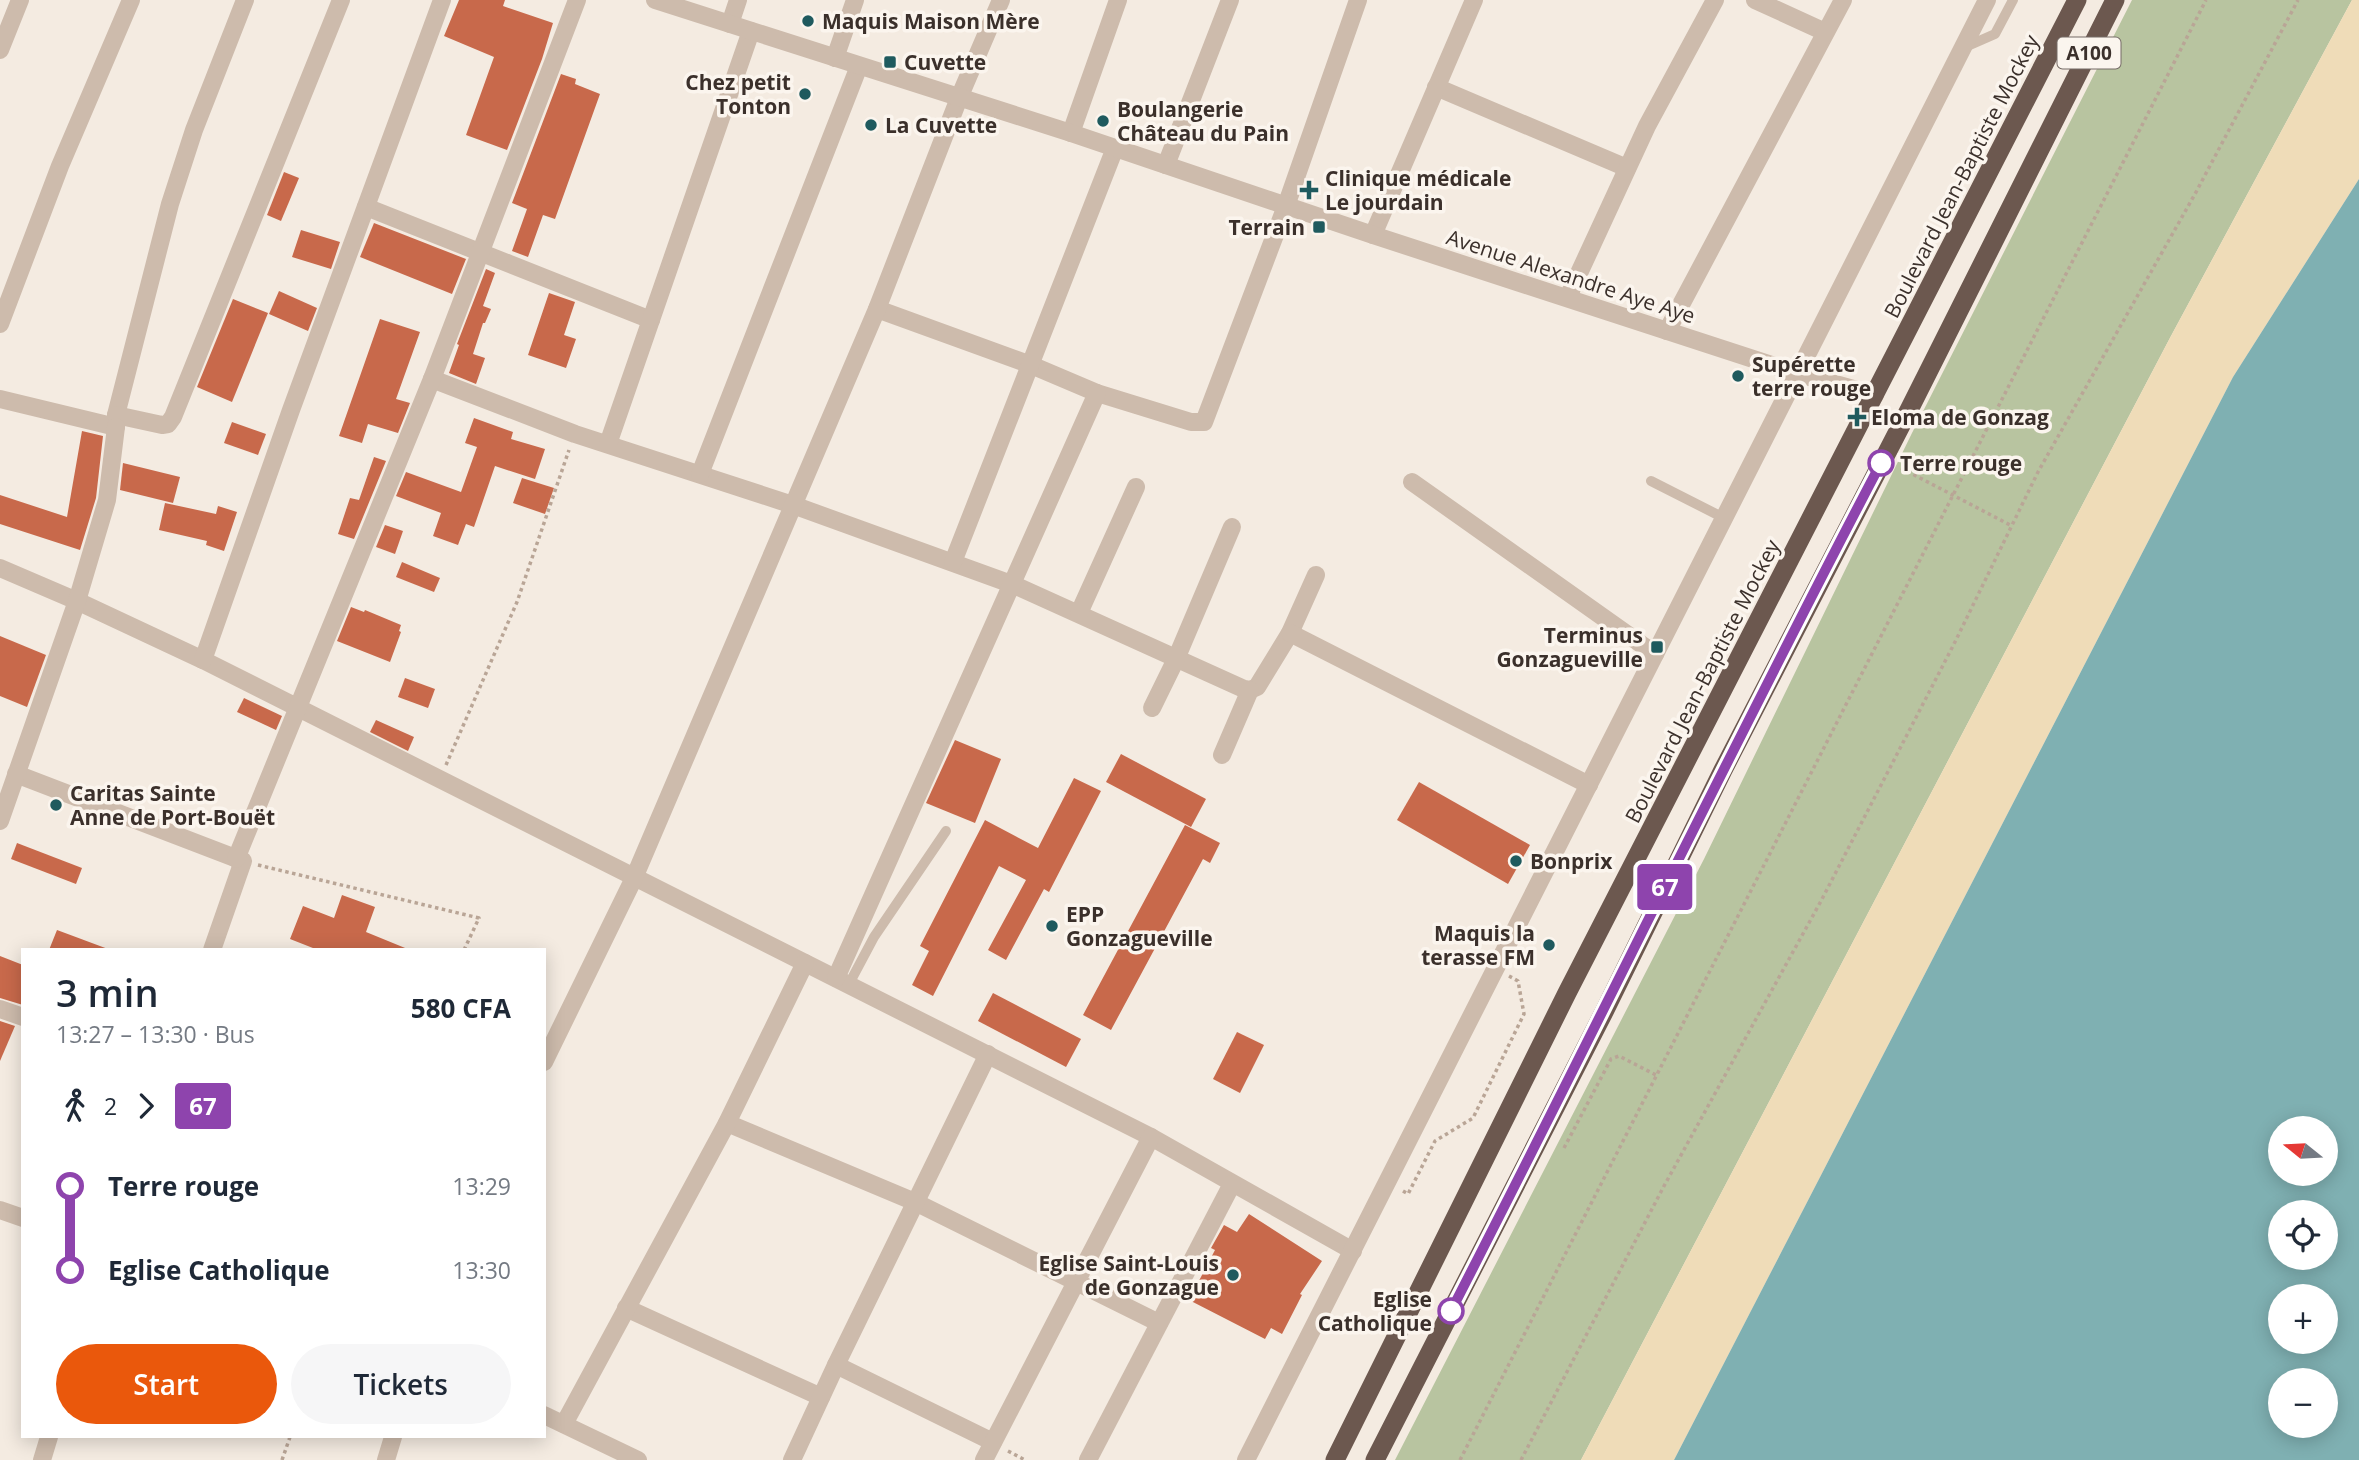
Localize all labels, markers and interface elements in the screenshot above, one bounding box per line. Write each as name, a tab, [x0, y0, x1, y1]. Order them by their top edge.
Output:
place label: Maquis Maison Mère	[822, 7, 1040, 35]
marker: Maquis Maison Mère	[800, 13, 816, 29]
street label: Boulevard Jean-Baptiste Mockey	[1877, 29, 2045, 322]
road number: A100	[2058, 38, 2120, 68]
place label: Cuvette	[904, 48, 986, 76]
marker: Cuvette	[882, 54, 898, 70]
place label: Chez petit Tonton	[685, 68, 791, 120]
marker: Chez petit Tonton	[797, 86, 813, 102]
place label: Boulangerie Château du Pain	[1117, 95, 1289, 147]
place label: La Cuvette	[885, 111, 997, 139]
marker: Boulangerie Château du Pain	[1095, 113, 1111, 129]
marker: La Cuvette	[863, 117, 879, 133]
place label: Clinique médicale Le jourdain	[1325, 164, 1511, 216]
marker: Clinique médicale Le jourdain	[1299, 180, 1319, 200]
place label: Terrain	[1228, 213, 1305, 241]
marker: Terrain	[1311, 219, 1327, 235]
street label: Avenue Alexandre Aye Aye	[1443, 223, 1699, 329]
place label: Supérette terre rouge	[1752, 350, 1871, 402]
marker: Supérette terre rouge	[1730, 368, 1746, 384]
place label: Eloma de Gonzag	[1871, 403, 2049, 431]
marker: Eloma de Gonzag	[1849, 409, 1865, 425]
place label: Terre rouge	[1900, 449, 2022, 477]
marker: Terre rouge	[1868, 450, 1894, 476]
street label: Boulevard Jean-Baptiste Mockey	[1618, 534, 1786, 827]
place label: Terminus Gonzagueville	[1496, 621, 1643, 673]
marker: Terminus Gonzagueville	[1649, 639, 1665, 655]
place label: Caritas Sainte Anne de Port-Bouët	[70, 779, 275, 831]
marker: Caritas Sainte Anne de Port-Bouët	[48, 797, 64, 813]
place label: Bonprix	[1530, 847, 1613, 875]
marker: Bonprix	[1508, 853, 1524, 869]
line badge: 67	[1634, 864, 1696, 910]
text: 67	[1651, 870, 1679, 903]
place label: EPP Gonzagueville	[1066, 900, 1213, 952]
marker: EPP Gonzagueville	[1044, 918, 1060, 934]
place label: Maquis la terasse FM	[1421, 919, 1535, 971]
marker: Maquis la terasse FM	[1541, 937, 1557, 953]
text: 3 min	[56, 966, 159, 1018]
text: 580 CFA	[411, 990, 511, 1026]
text: 13:27 – 13:30 · Bus	[56, 1018, 255, 1050]
icon: walk	[56, 1087, 94, 1125]
icon: forward	[127, 1087, 165, 1125]
text: 67	[189, 1089, 217, 1122]
text: 2	[104, 1090, 117, 1122]
north arrow	[2268, 1116, 2338, 1186]
map controls	[2268, 1116, 2338, 1438]
text: Terre rouge	[108, 1168, 259, 1204]
text: 13:29	[452, 1170, 511, 1202]
button: locate	[2268, 1200, 2338, 1270]
place label: Eglise Saint-Louis de Gonzague	[1038, 1249, 1219, 1301]
text: Eglise Catholique	[108, 1252, 330, 1288]
text: 13:30	[452, 1254, 511, 1286]
marker: Eglise Saint-Louis de Gonzague	[1225, 1267, 1241, 1283]
button: +	[2268, 1284, 2338, 1354]
place label: Eglise Catholique	[1318, 1285, 1432, 1337]
marker: Eglise Catholique	[1438, 1298, 1464, 1324]
button: Start	[56, 1344, 277, 1424]
button: Tickets	[291, 1344, 511, 1424]
button: −	[2268, 1368, 2338, 1438]

